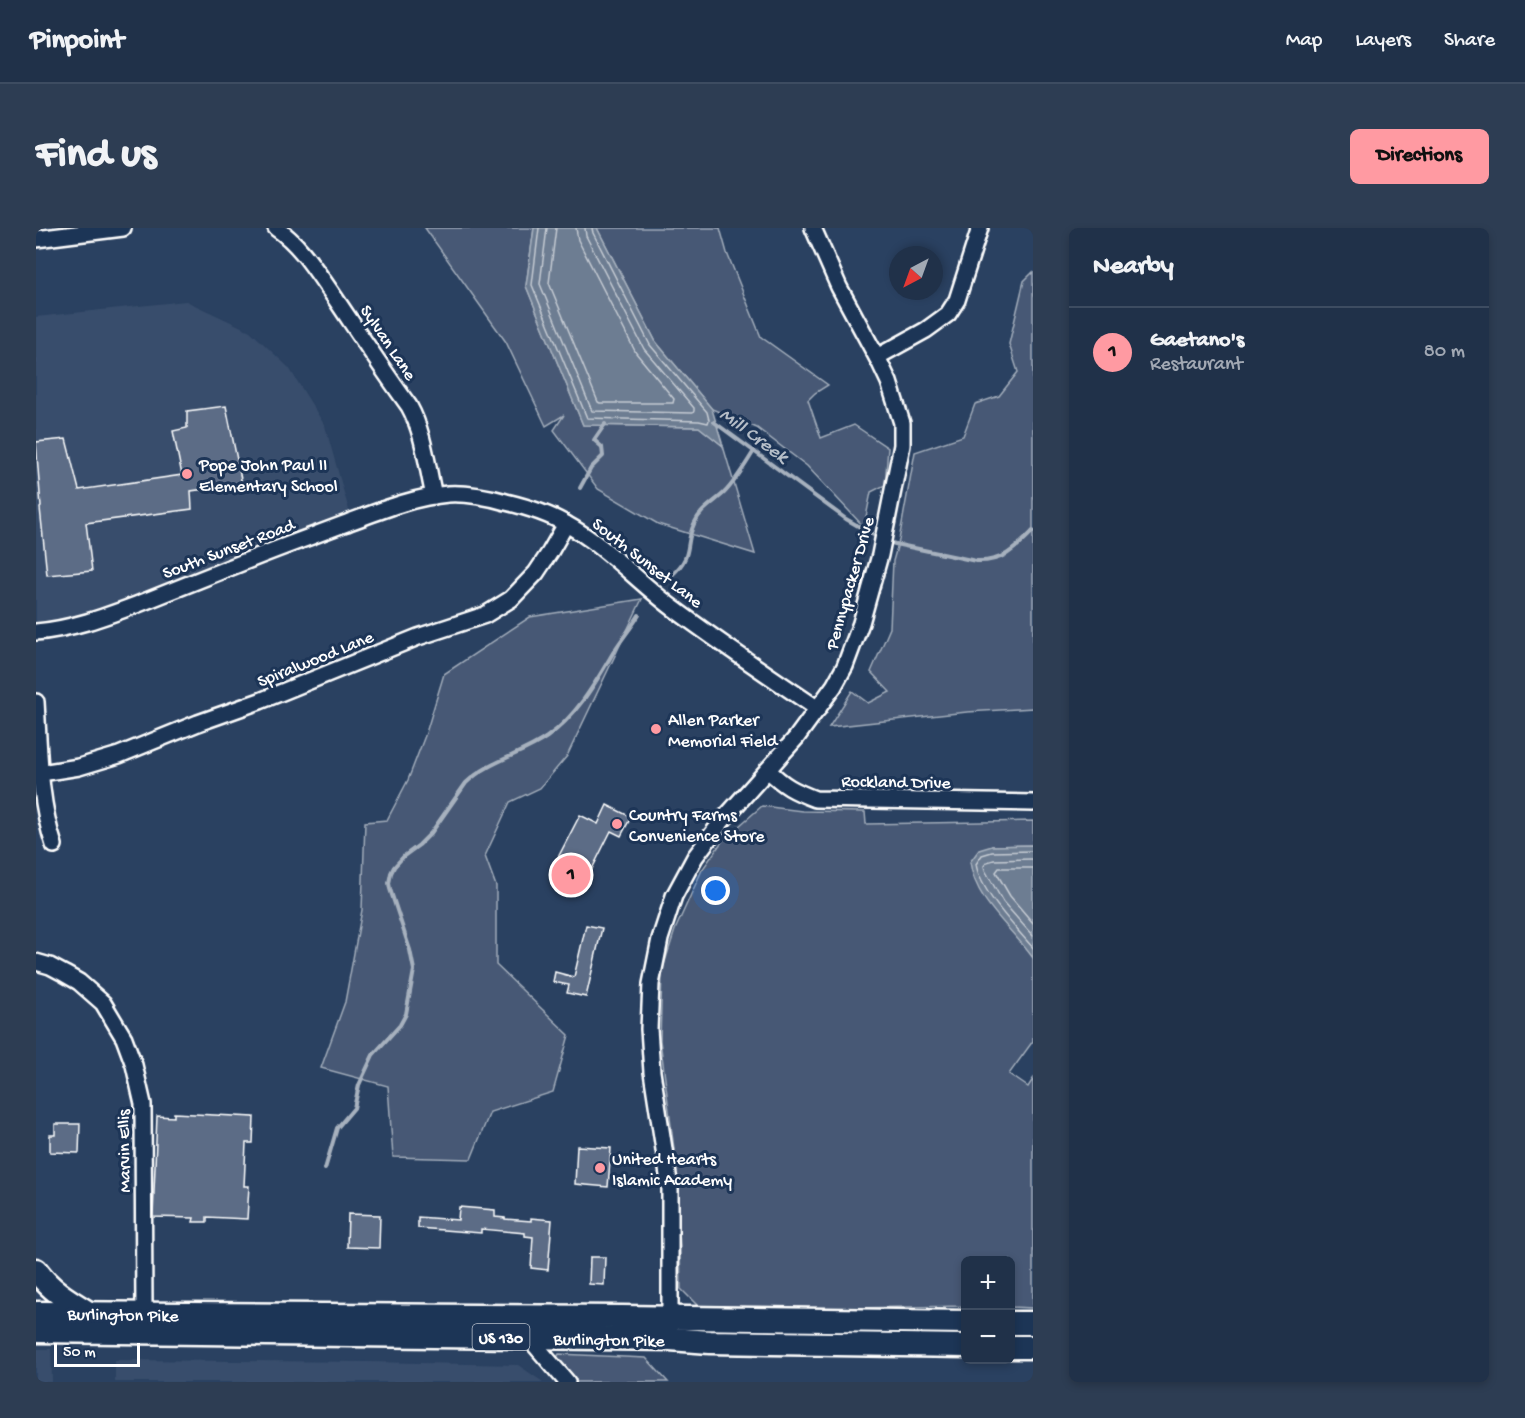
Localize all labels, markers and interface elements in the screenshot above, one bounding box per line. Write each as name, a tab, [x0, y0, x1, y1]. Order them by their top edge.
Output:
text: Pinpoint	[30, 25, 124, 58]
text: Map	[1286, 29, 1322, 54]
text: Layers	[1355, 29, 1411, 54]
text: Share	[1444, 29, 1495, 54]
button: Directions	[1350, 129, 1489, 184]
text: Find us	[36, 132, 156, 181]
north arrow	[889, 246, 943, 300]
text: Nearby	[1093, 252, 1174, 283]
street label: Sylvan Lane	[354, 302, 420, 386]
text: Gaetano's	[1150, 328, 1244, 354]
text: 1	[1108, 341, 1117, 364]
text: 80 m	[1424, 341, 1465, 364]
text: Restaurant	[1150, 354, 1243, 377]
water label: Mill Creek	[714, 404, 793, 471]
place label: Pope John Paul II Elementary School	[198, 456, 338, 498]
marker: Pope John Paul II Elementary School	[180, 467, 194, 481]
street label: South Sunset Lane	[587, 514, 707, 614]
street label: Pennypacker Drive	[822, 514, 881, 654]
street label: South Sunset Road	[160, 515, 299, 585]
street label: Spiralwood Lane	[255, 627, 378, 693]
place label: Allen Parker Memorial Field	[668, 711, 779, 753]
marker: Allen Parker Memorial Field	[649, 722, 663, 736]
street label: Rockland Drive	[841, 772, 952, 795]
place label: Country Farms Convenience Store	[629, 806, 765, 848]
marker: Country Farms Convenience Store	[610, 817, 624, 831]
pin: 1	[552, 852, 590, 898]
your location	[701, 876, 730, 905]
street label: Marvin Ellis	[114, 1108, 137, 1193]
place label: United Hearts Islamic Academy	[612, 1150, 732, 1192]
marker: United Hearts Islamic Academy	[593, 1161, 607, 1175]
map controls	[961, 1256, 1015, 1364]
button: +	[961, 1256, 1015, 1310]
street label: Burlington Pike	[66, 1305, 180, 1328]
button: −	[961, 1310, 1015, 1364]
road number: US 130	[472, 1324, 530, 1350]
street label: Burlington Pike	[552, 1330, 666, 1353]
scale bar	[54, 1340, 140, 1368]
text: 50 m	[63, 1344, 96, 1363]

